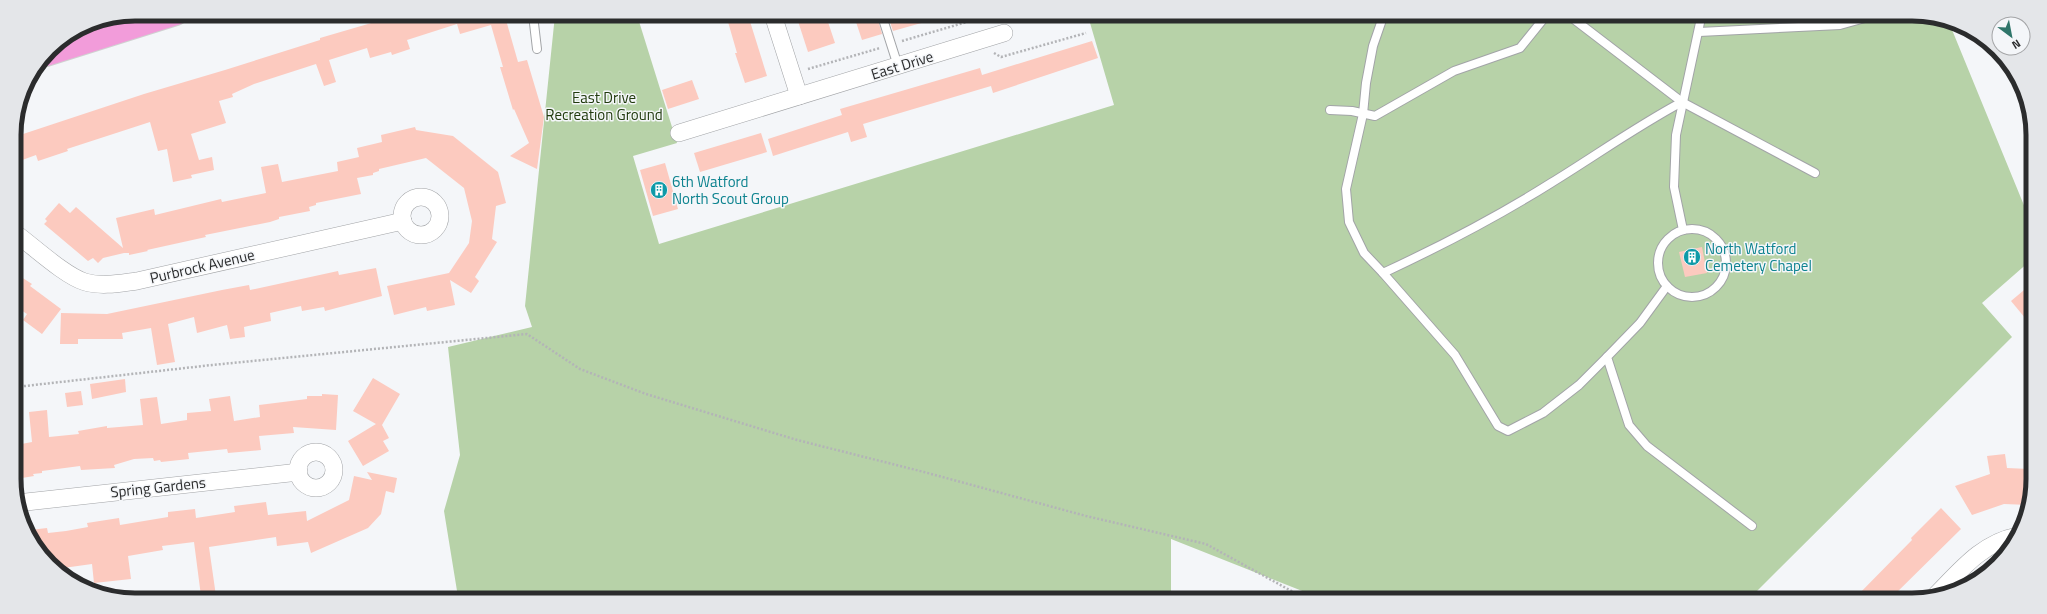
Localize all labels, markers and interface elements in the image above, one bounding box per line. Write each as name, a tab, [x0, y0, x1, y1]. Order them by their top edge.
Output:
north arrow	[1991, 16, 2031, 56]
text: N	[2009, 36, 2024, 53]
street label: East Drive	[868, 45, 936, 85]
park label: East Drive Recreation Ground	[545, 86, 663, 126]
place label: 6th Watford North Scout Group	[672, 170, 789, 210]
building icon: 6th Watford North Scout Group	[649, 180, 669, 200]
place label: North Watford Cemetery Chapel	[1705, 237, 1812, 277]
street label: Purbrock Avenue	[147, 243, 257, 289]
building icon: North Watford Cemetery Chapel	[1682, 247, 1702, 267]
street label: Spring Gardens	[109, 471, 207, 503]

